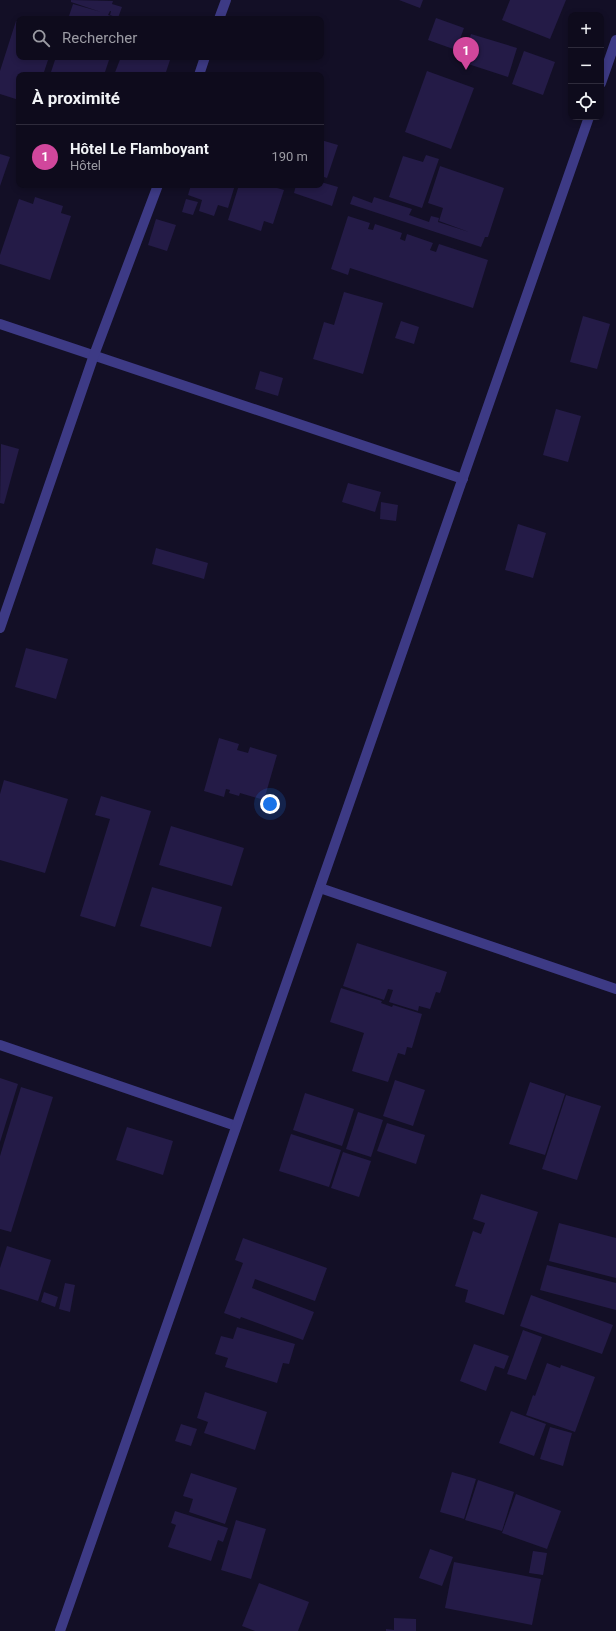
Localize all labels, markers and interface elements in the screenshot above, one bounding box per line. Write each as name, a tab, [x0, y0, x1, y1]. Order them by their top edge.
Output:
map controls	[568, 12, 604, 120]
button: +	[568, 12, 604, 48]
search box	[16, 16, 324, 60]
icon: search	[30, 27, 52, 49]
text: Rechercher	[62, 29, 137, 47]
pin: 1	[453, 37, 479, 70]
button: −	[568, 48, 604, 84]
button: locate	[568, 84, 604, 120]
text: À proximité	[32, 88, 120, 108]
text: Hôtel Le Flamboyant	[70, 140, 209, 158]
text: 1	[41, 149, 49, 164]
text: 190 m	[271, 149, 308, 164]
text: Hôtel	[70, 158, 101, 173]
your location	[260, 794, 280, 814]

